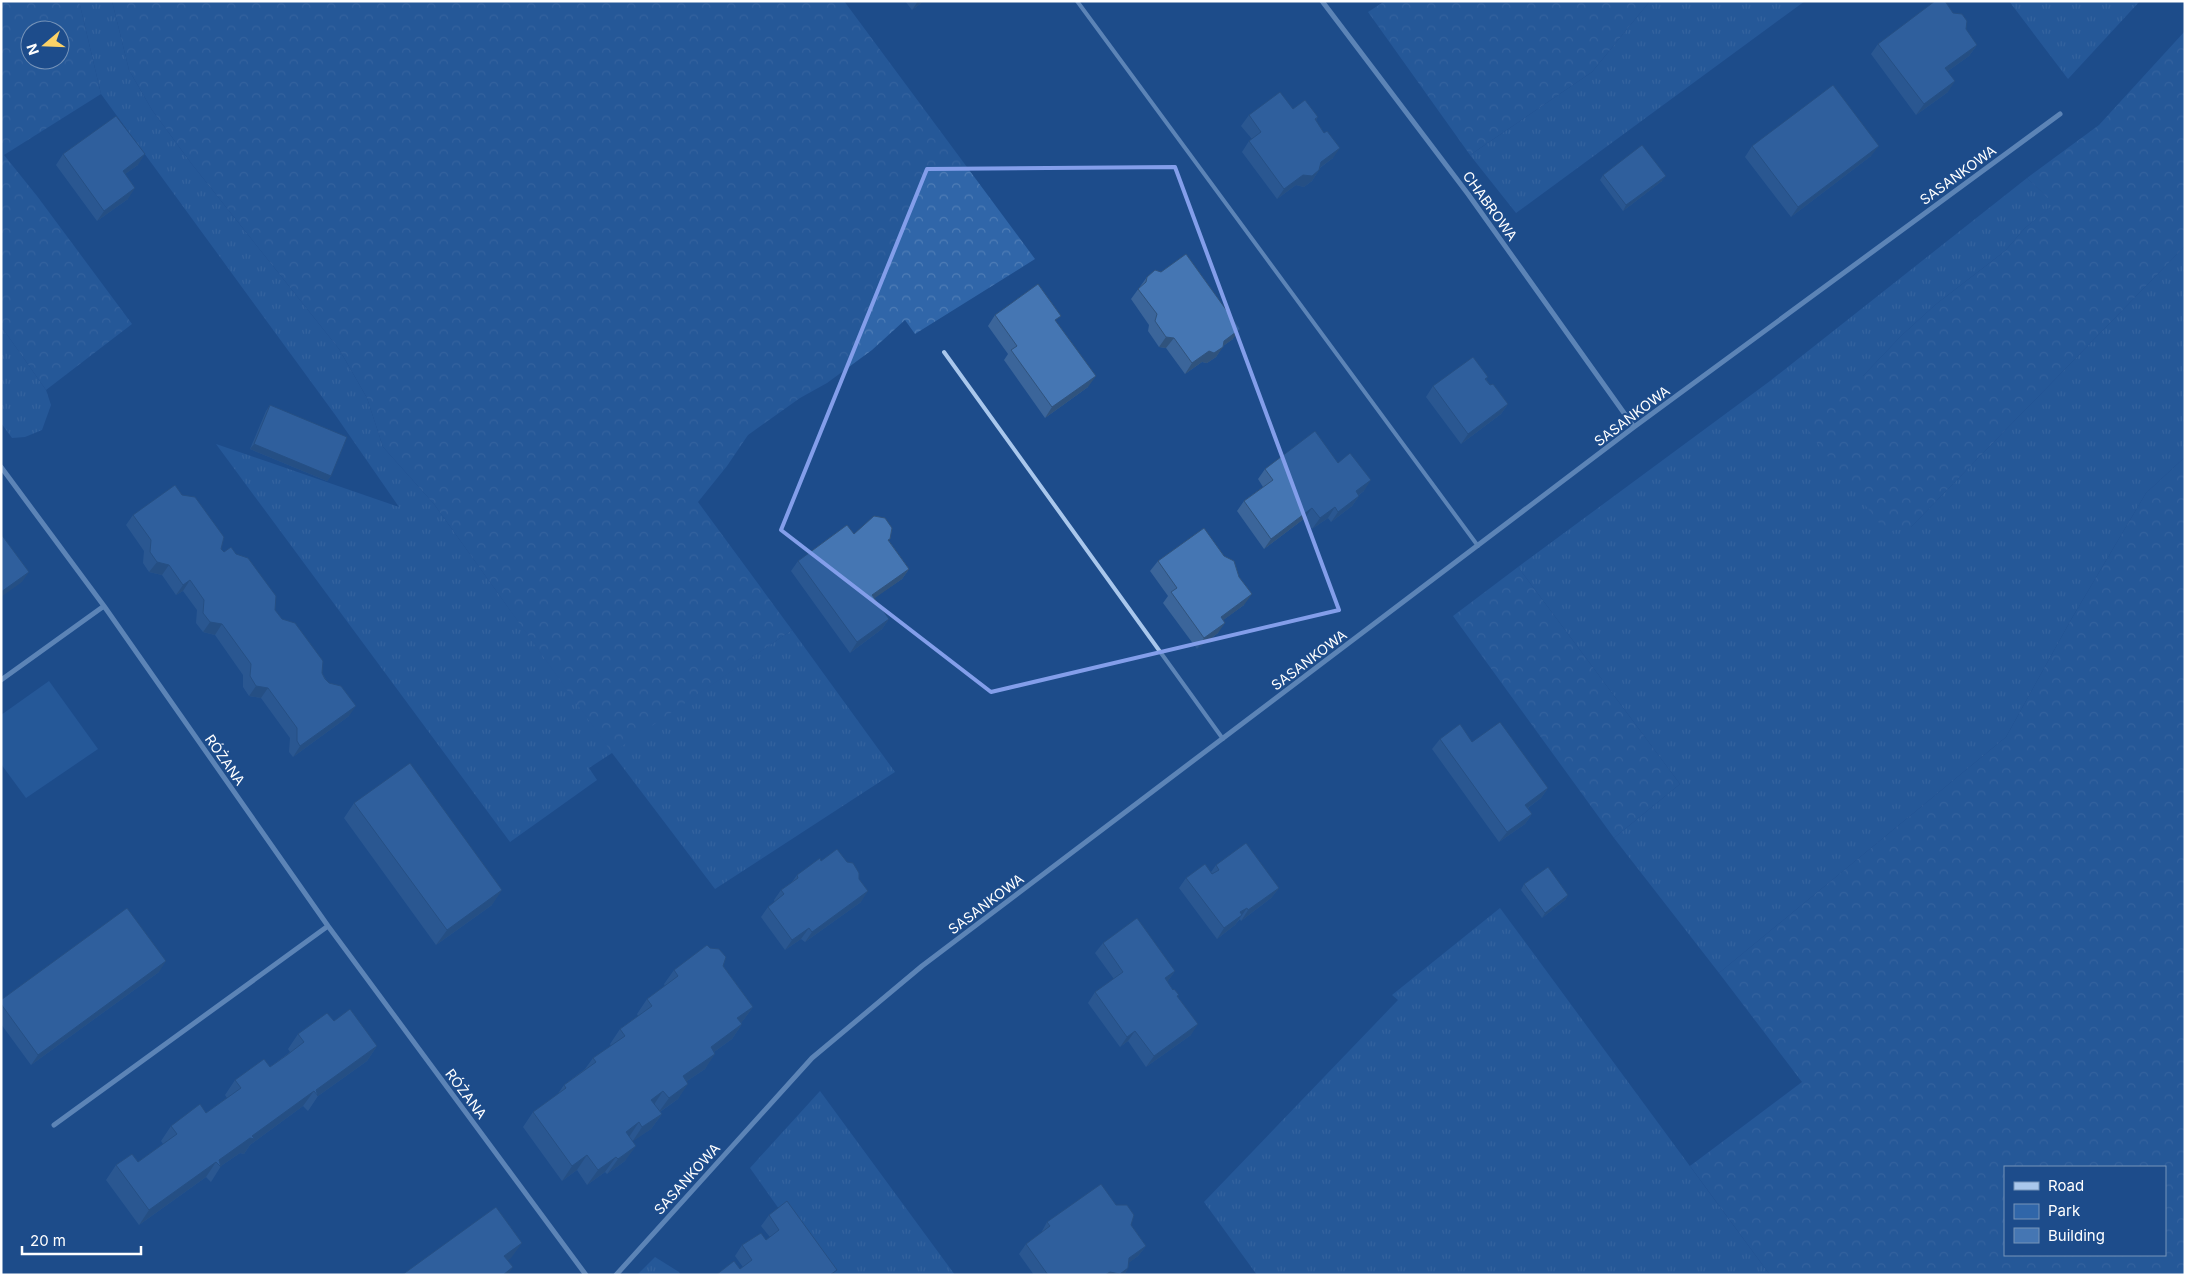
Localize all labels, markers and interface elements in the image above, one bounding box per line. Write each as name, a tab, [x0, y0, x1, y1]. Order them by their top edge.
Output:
north arrow	[20, 20, 70, 70]
text: N	[22, 42, 42, 57]
street label: SASANKOWA	[1916, 141, 1999, 208]
street label: CHABROWA	[1459, 168, 1522, 244]
street label: SASANKOWA	[1591, 381, 1673, 450]
street label: SASANKOWA	[1268, 625, 1350, 694]
street label: RÓŻANA	[202, 731, 249, 789]
street label: SASANKOWA	[945, 869, 1027, 938]
street label: RÓŻANA	[442, 1065, 491, 1122]
street label: SASANKOWA	[650, 1139, 723, 1218]
legend	[2004, 1166, 2166, 1256]
text: Road	[2048, 1176, 2084, 1195]
text: Park	[2048, 1201, 2081, 1220]
scale bar	[22, 1224, 141, 1256]
text: Building	[2048, 1226, 2105, 1245]
text: 20 m	[30, 1231, 66, 1250]

